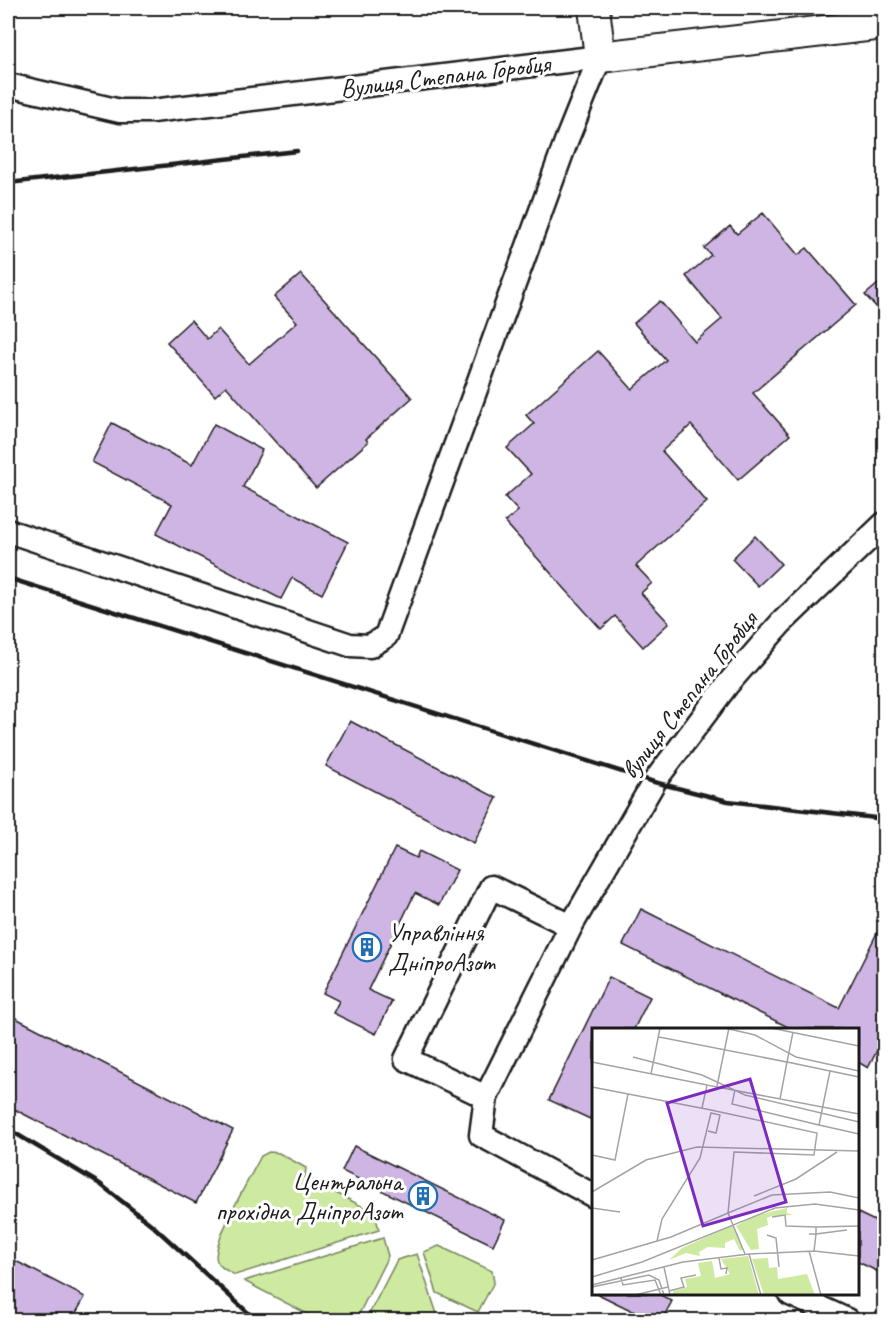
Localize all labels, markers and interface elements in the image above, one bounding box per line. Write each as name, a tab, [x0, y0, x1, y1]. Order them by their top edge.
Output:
street label: Вулиця Степана Горобця	[338, 46, 554, 105]
street label: вулиця Степана Горобця	[613, 603, 766, 786]
place label: Управління ДніпроАзот	[388, 916, 496, 979]
building icon: Управління ДніпроАзот	[351, 931, 383, 963]
inset map	[592, 1028, 859, 1295]
place label: Центральна прохідна ДніпроАзот	[215, 1165, 404, 1228]
building icon: Центральна прохідна ДніпроАзот	[407, 1180, 439, 1212]

